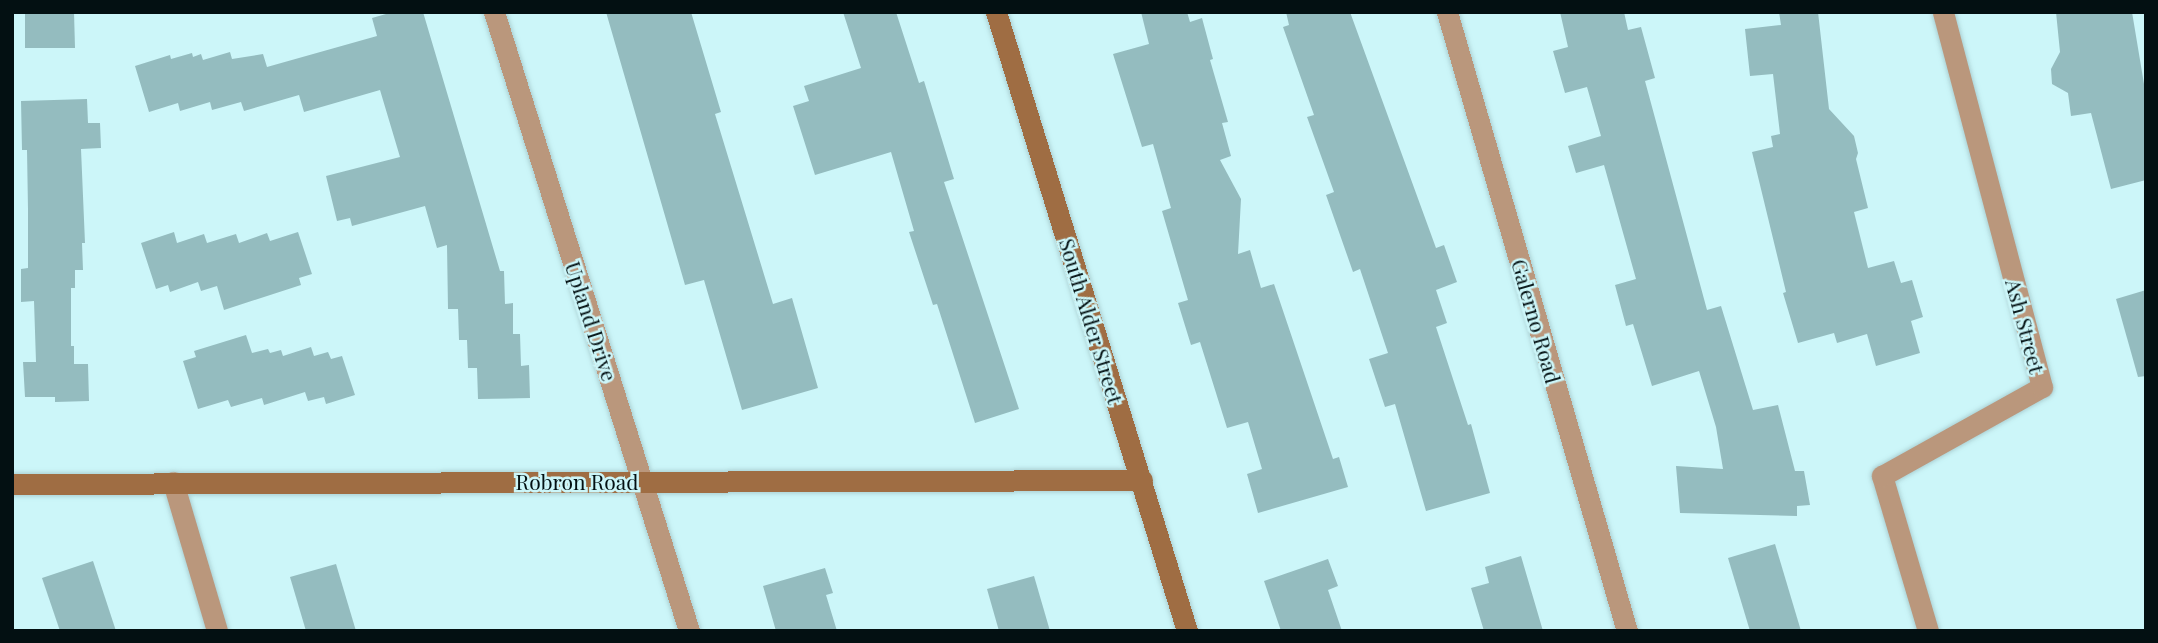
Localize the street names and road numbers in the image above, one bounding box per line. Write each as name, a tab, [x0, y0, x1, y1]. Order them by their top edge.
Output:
street label: South Alder Street	[1055, 235, 1129, 407]
street label: Galerno Road	[1507, 256, 1567, 386]
street label: Upland Drive	[561, 258, 623, 384]
street label: Ash Street	[2001, 276, 2051, 376]
street label: Robron Road	[516, 468, 638, 494]

